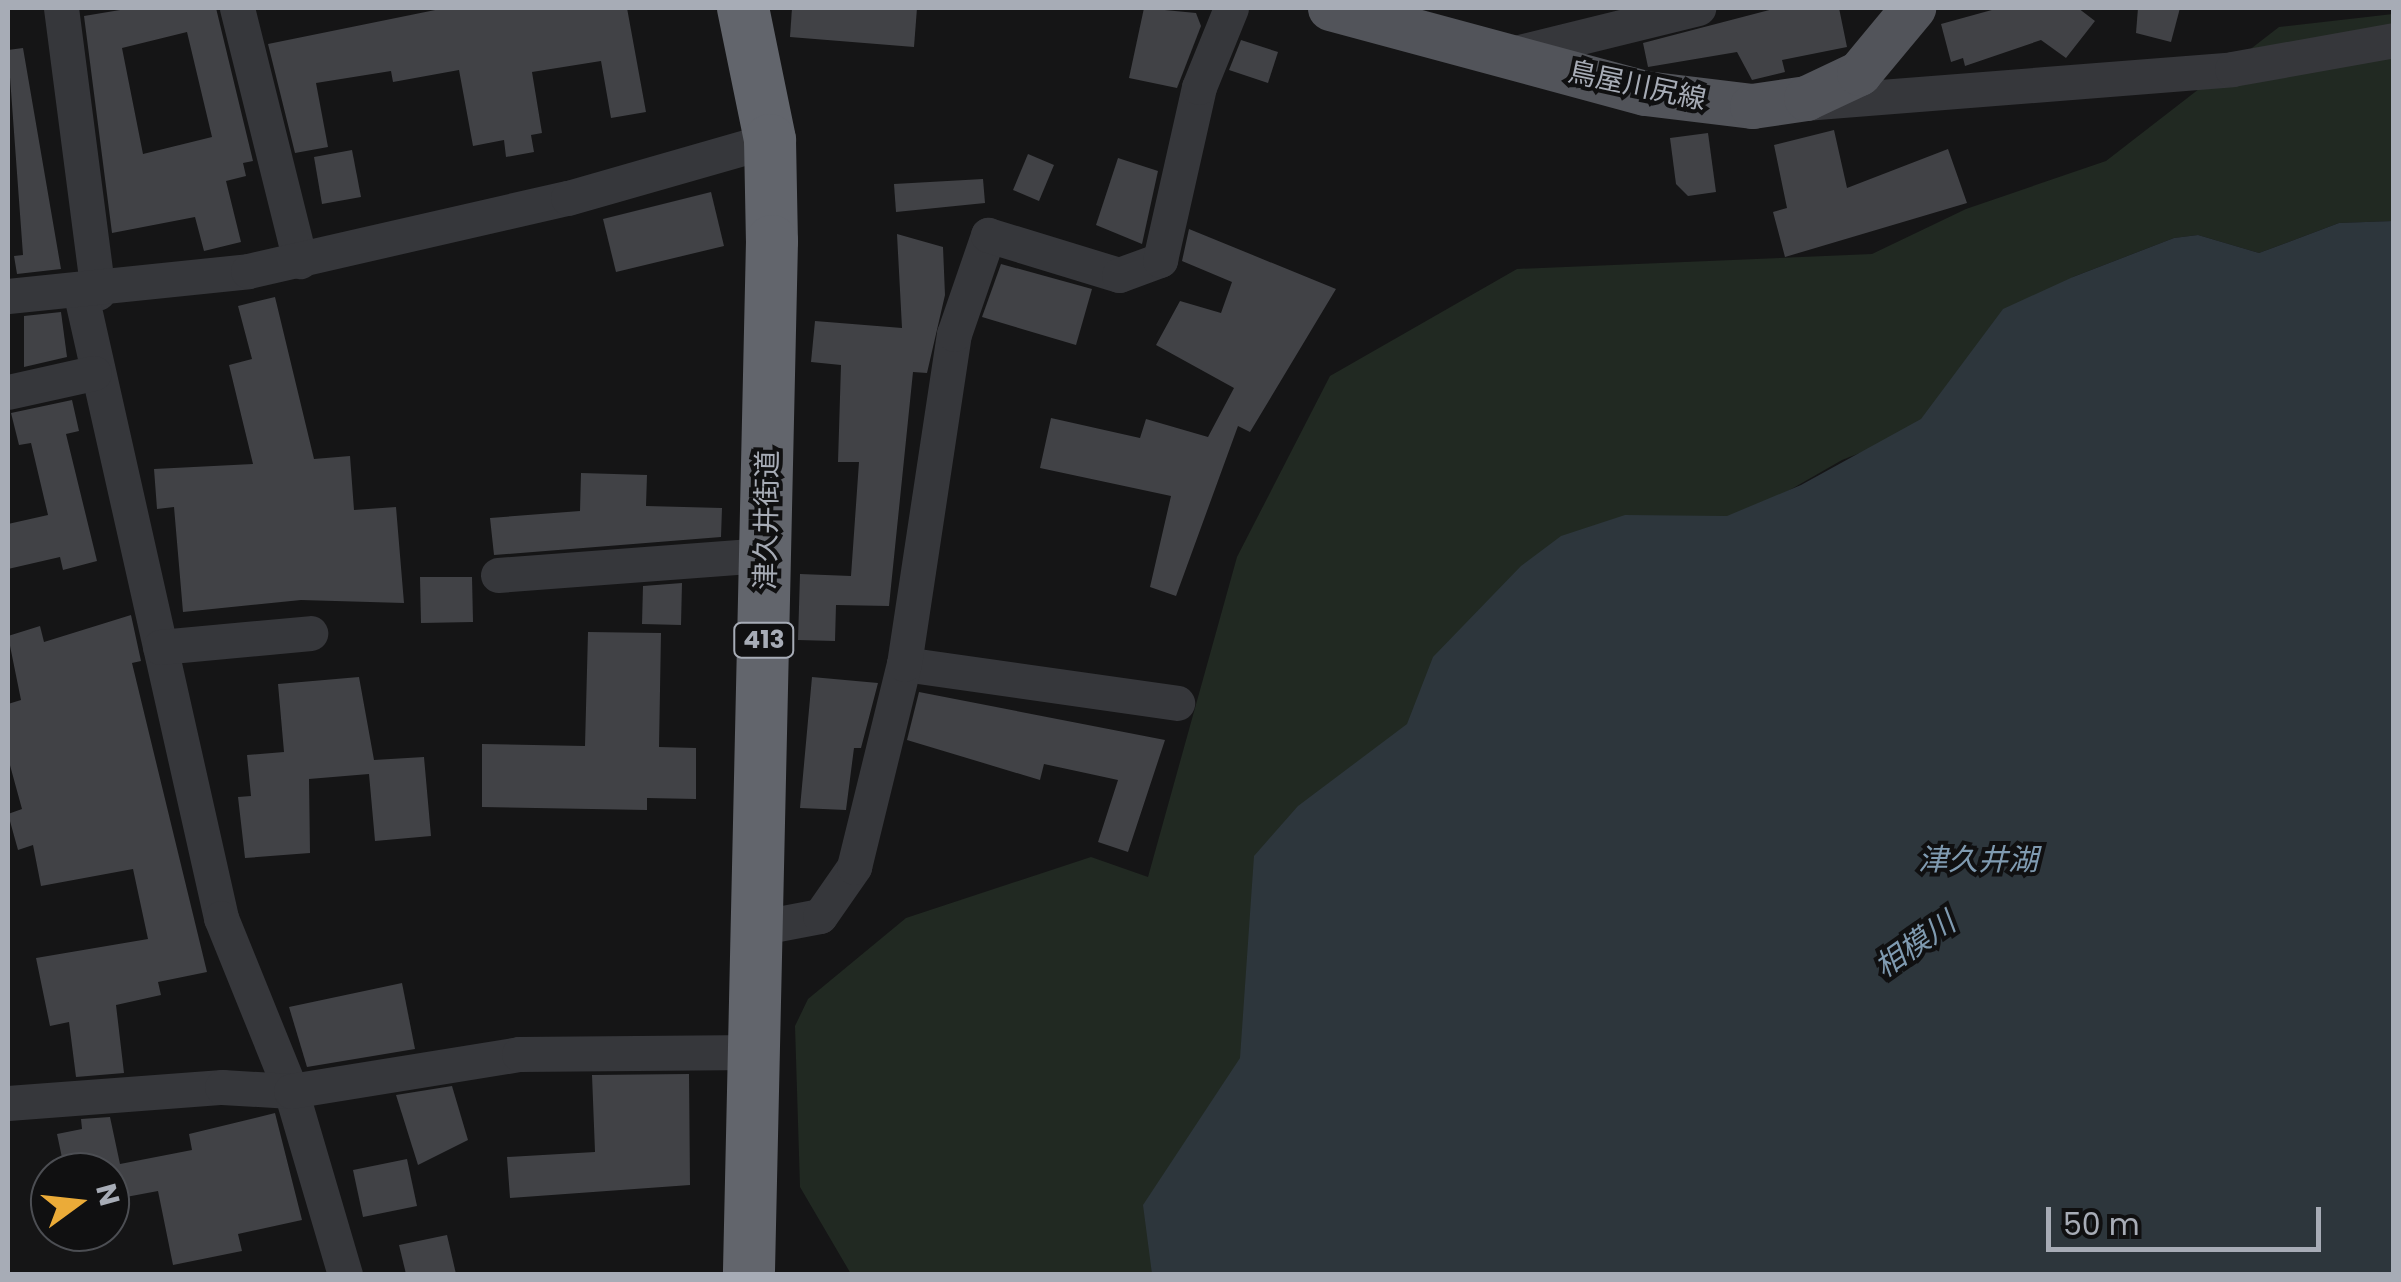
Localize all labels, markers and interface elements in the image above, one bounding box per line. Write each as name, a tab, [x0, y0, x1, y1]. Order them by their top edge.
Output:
street label: 鳥屋川尻線	[1565, 55, 1709, 117]
street label: 津久井街道	[749, 450, 785, 590]
road number: 413	[732, 620, 796, 660]
water label: 津久井湖	[1918, 842, 2038, 878]
water label: 相模川	[1868, 904, 1962, 986]
north arrow	[30, 1152, 130, 1252]
text: N	[86, 1179, 129, 1210]
scale bar	[2051, 1187, 2326, 1249]
text: 50 m	[2063, 1203, 2140, 1246]

